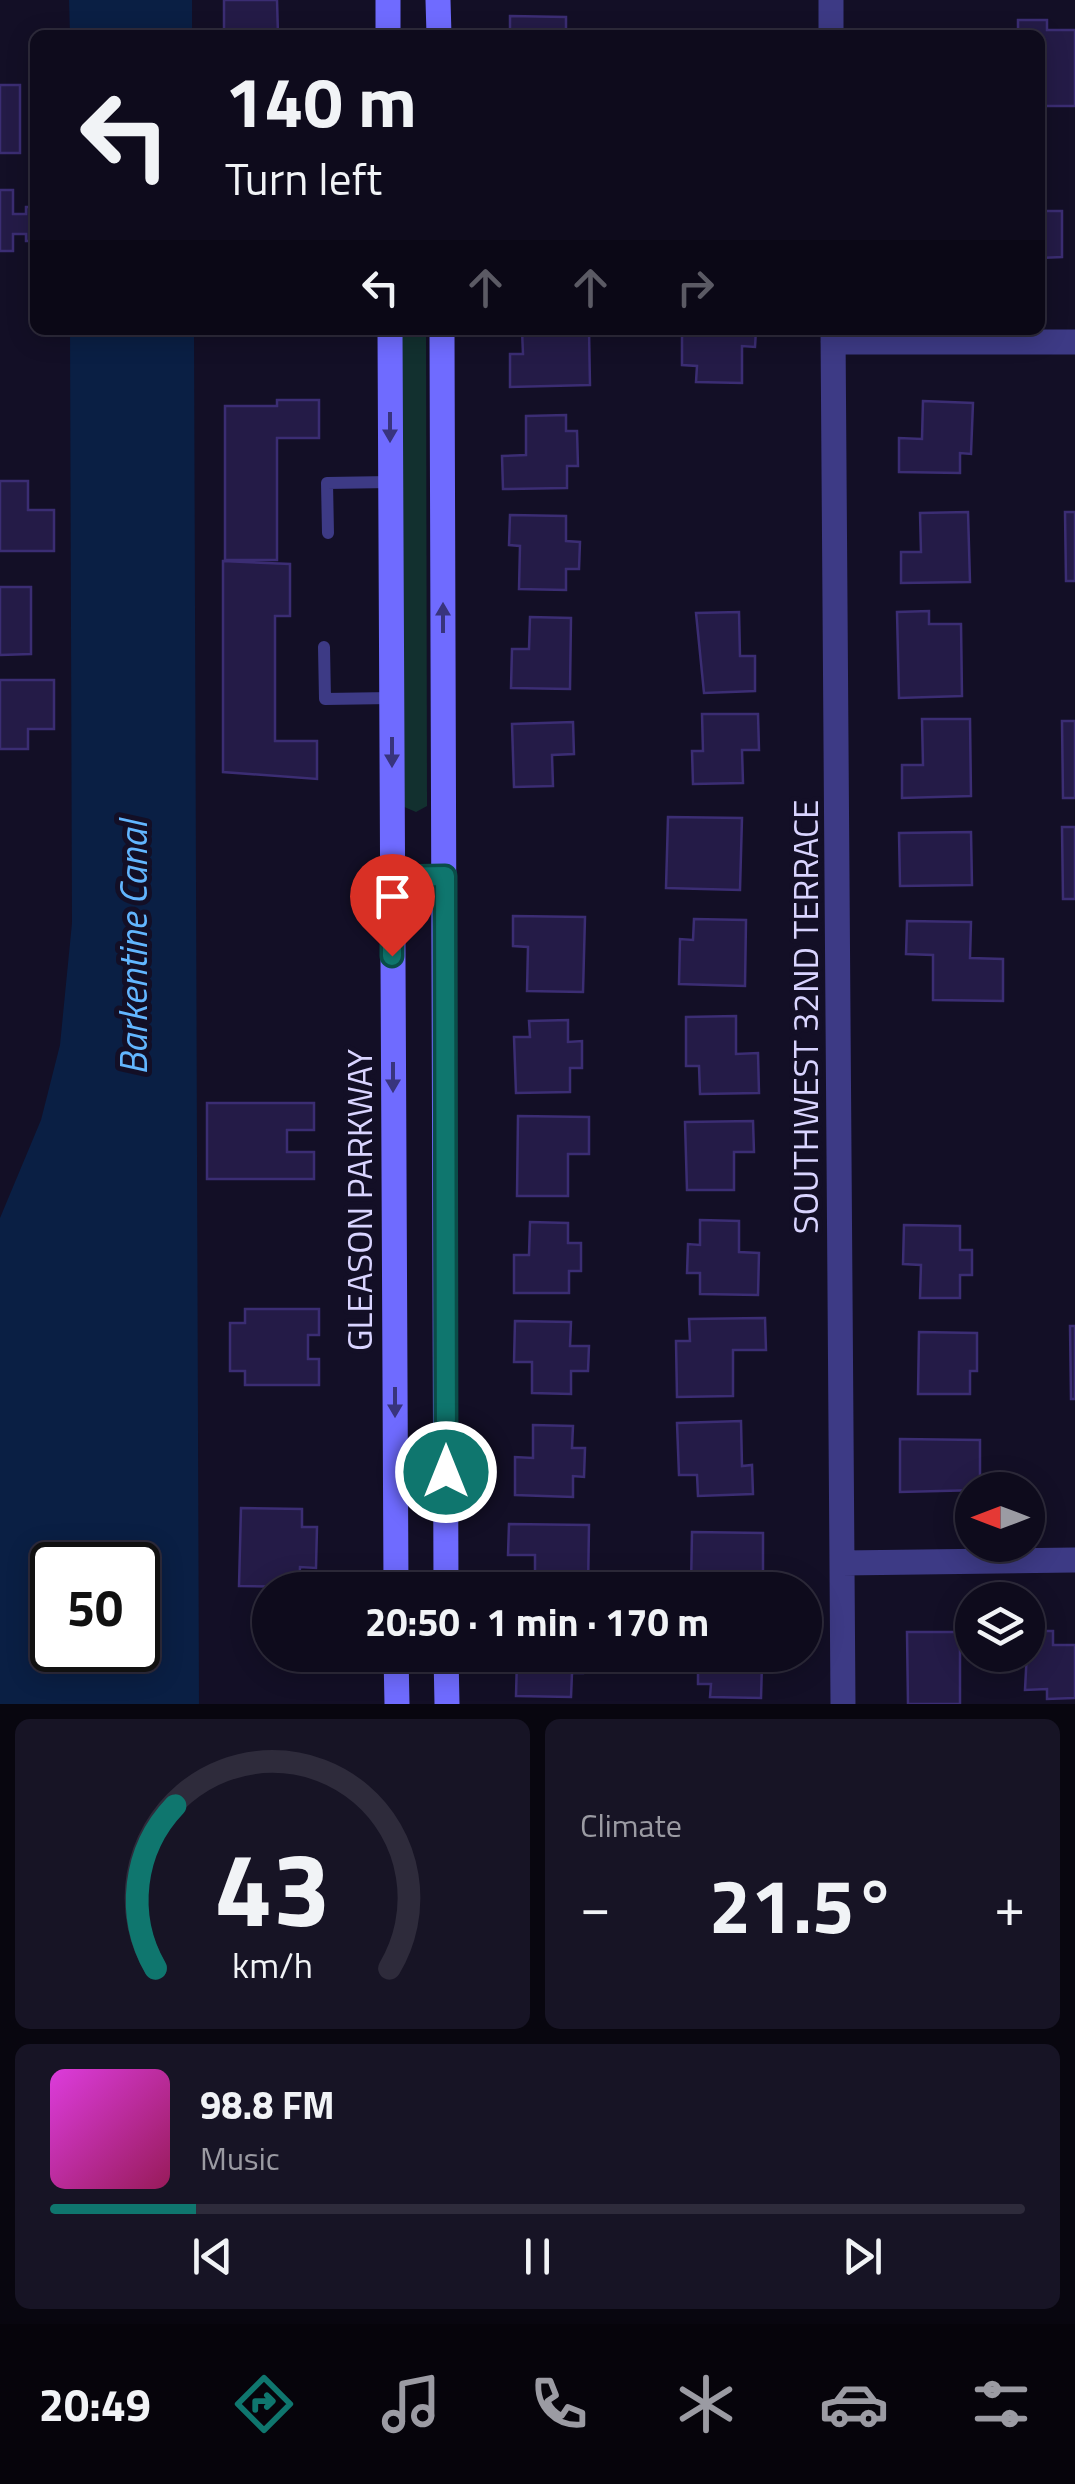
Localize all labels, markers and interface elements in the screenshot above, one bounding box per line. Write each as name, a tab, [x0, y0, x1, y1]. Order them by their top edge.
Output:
text: 140 m	[225, 48, 417, 154]
icon: left	[60, 70, 190, 200]
text: Turn left	[225, 144, 382, 212]
icon: left	[353, 260, 408, 315]
icon: ahead	[458, 260, 513, 315]
icon: ahead	[563, 260, 618, 315]
icon: right	[668, 260, 723, 315]
one-way arrow	[382, 412, 398, 444]
one-way arrow	[435, 601, 451, 633]
one-way arrow	[384, 737, 400, 769]
street label: SOUTHWEST 32ND TERRACE	[778, 800, 832, 1234]
water label: Barkentine Canal	[104, 817, 162, 1075]
pin	[350, 854, 435, 957]
icon: arrive	[365, 869, 420, 924]
street label: GLEASON PARKWAY	[332, 1049, 386, 1351]
one-way arrow	[385, 1062, 401, 1094]
one-way arrow	[387, 1387, 403, 1419]
position arrow	[394, 1420, 498, 1524]
north arrow	[955, 1472, 1045, 1562]
map controls	[955, 1472, 1045, 1672]
speed limit sign: 50	[30, 1542, 160, 1672]
button: layers	[955, 1582, 1045, 1672]
text: 20:50 · 1 min · 170 m	[365, 1593, 709, 1651]
text: Climate	[580, 1801, 682, 1849]
text: 43	[214, 1808, 331, 1966]
text: 21.5°	[709, 1848, 896, 1962]
text: −	[580, 1864, 611, 1947]
text: +	[994, 1864, 1025, 1947]
text: km/h	[232, 1937, 313, 1992]
text: 98.8 FM	[200, 2076, 335, 2134]
text: Music	[200, 2134, 280, 2182]
icon: previous	[185, 2229, 240, 2284]
icon: pause	[510, 2229, 565, 2284]
icon: next	[835, 2229, 890, 2284]
icon: directions	[229, 2369, 299, 2439]
icon: music	[376, 2369, 446, 2439]
icon: phone	[524, 2369, 594, 2439]
icon: climate	[671, 2369, 741, 2439]
icon: car	[819, 2369, 889, 2439]
icon: filters	[966, 2369, 1036, 2439]
text: 20:49	[39, 2370, 151, 2438]

